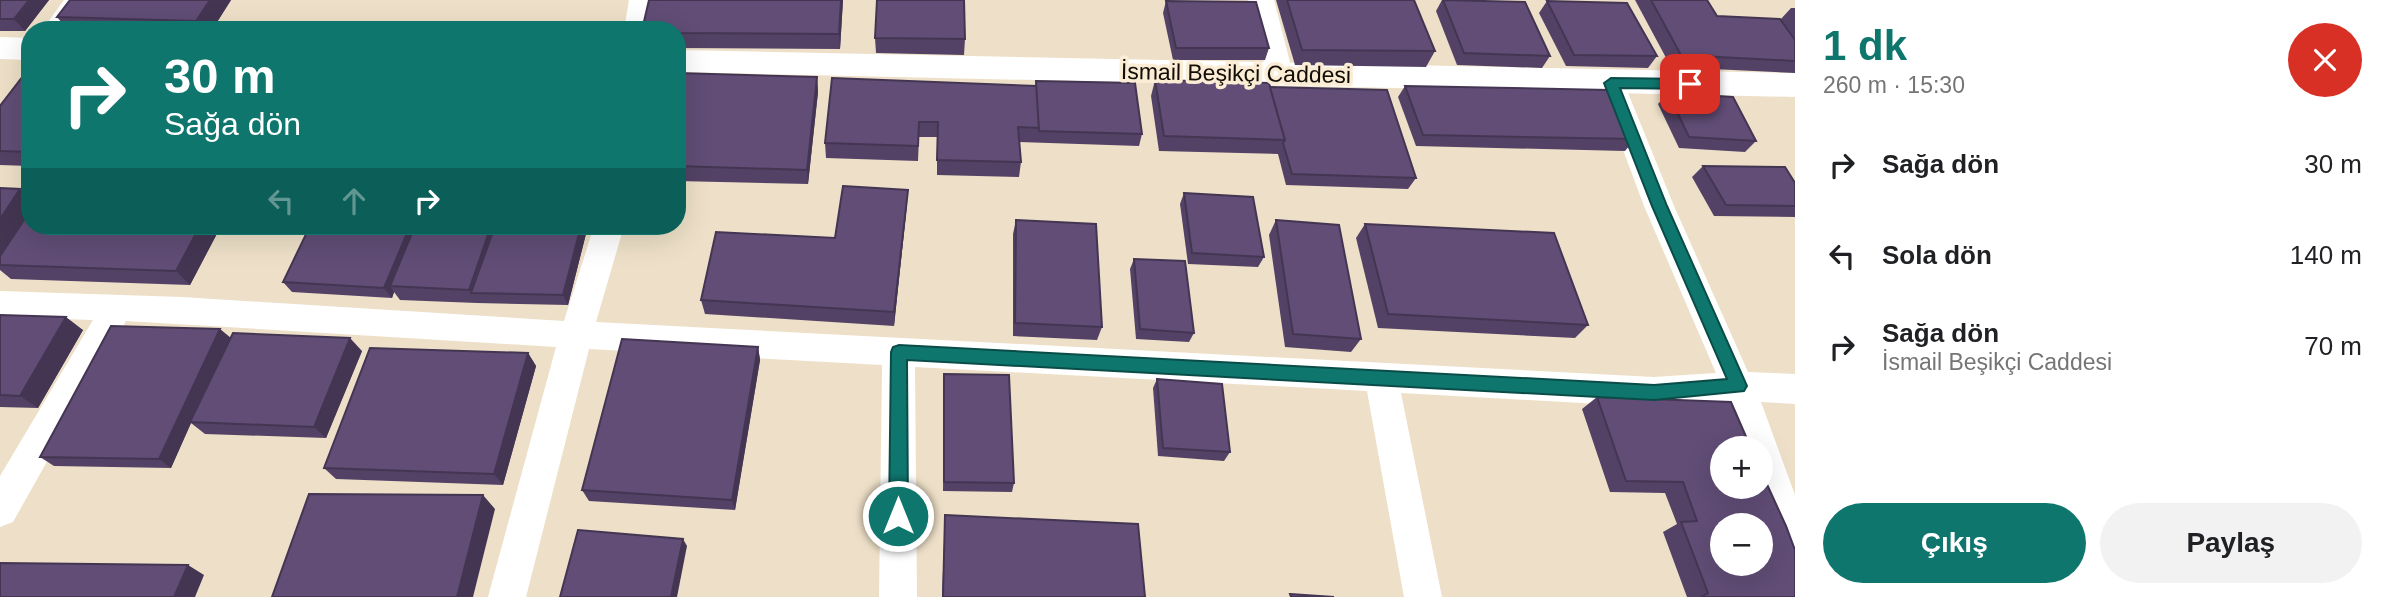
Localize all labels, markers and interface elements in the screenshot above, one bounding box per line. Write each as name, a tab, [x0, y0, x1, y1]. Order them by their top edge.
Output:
text: 1 dk	[1823, 22, 1907, 69]
button: close	[2288, 23, 2362, 97]
icon: right	[49, 49, 140, 140]
text: 30 m	[164, 49, 276, 103]
pin	[1660, 54, 1720, 114]
street label: İsmail Beşikçi Caddesi	[1121, 58, 1351, 88]
icon: arrive	[1671, 65, 1709, 103]
text: 260 m · 15:30	[1823, 72, 1965, 98]
text: Sağa dön	[164, 106, 301, 142]
icon: right	[1823, 146, 1861, 184]
text: Sağa dön	[1882, 149, 1999, 179]
text: 30 m	[2304, 149, 2362, 179]
icon: left	[262, 182, 300, 220]
icon: ahead	[335, 182, 373, 220]
icon: right	[408, 182, 446, 220]
icon: left	[1823, 237, 1861, 275]
text: Sola dön	[1882, 240, 1992, 270]
text: 140 m	[2290, 240, 2362, 270]
text: Sağa dön	[1882, 318, 1999, 348]
icon: right	[1823, 328, 1861, 366]
text: 70 m	[2304, 331, 2362, 361]
text: İsmail Beşikçi Caddesi	[1882, 349, 2112, 375]
map controls	[1710, 436, 1773, 576]
button: +	[1710, 436, 1773, 499]
position arrow	[861, 479, 935, 553]
button: Çıkış	[1823, 503, 2086, 583]
button: Paylaş	[2100, 503, 2362, 583]
button: −	[1710, 513, 1773, 576]

